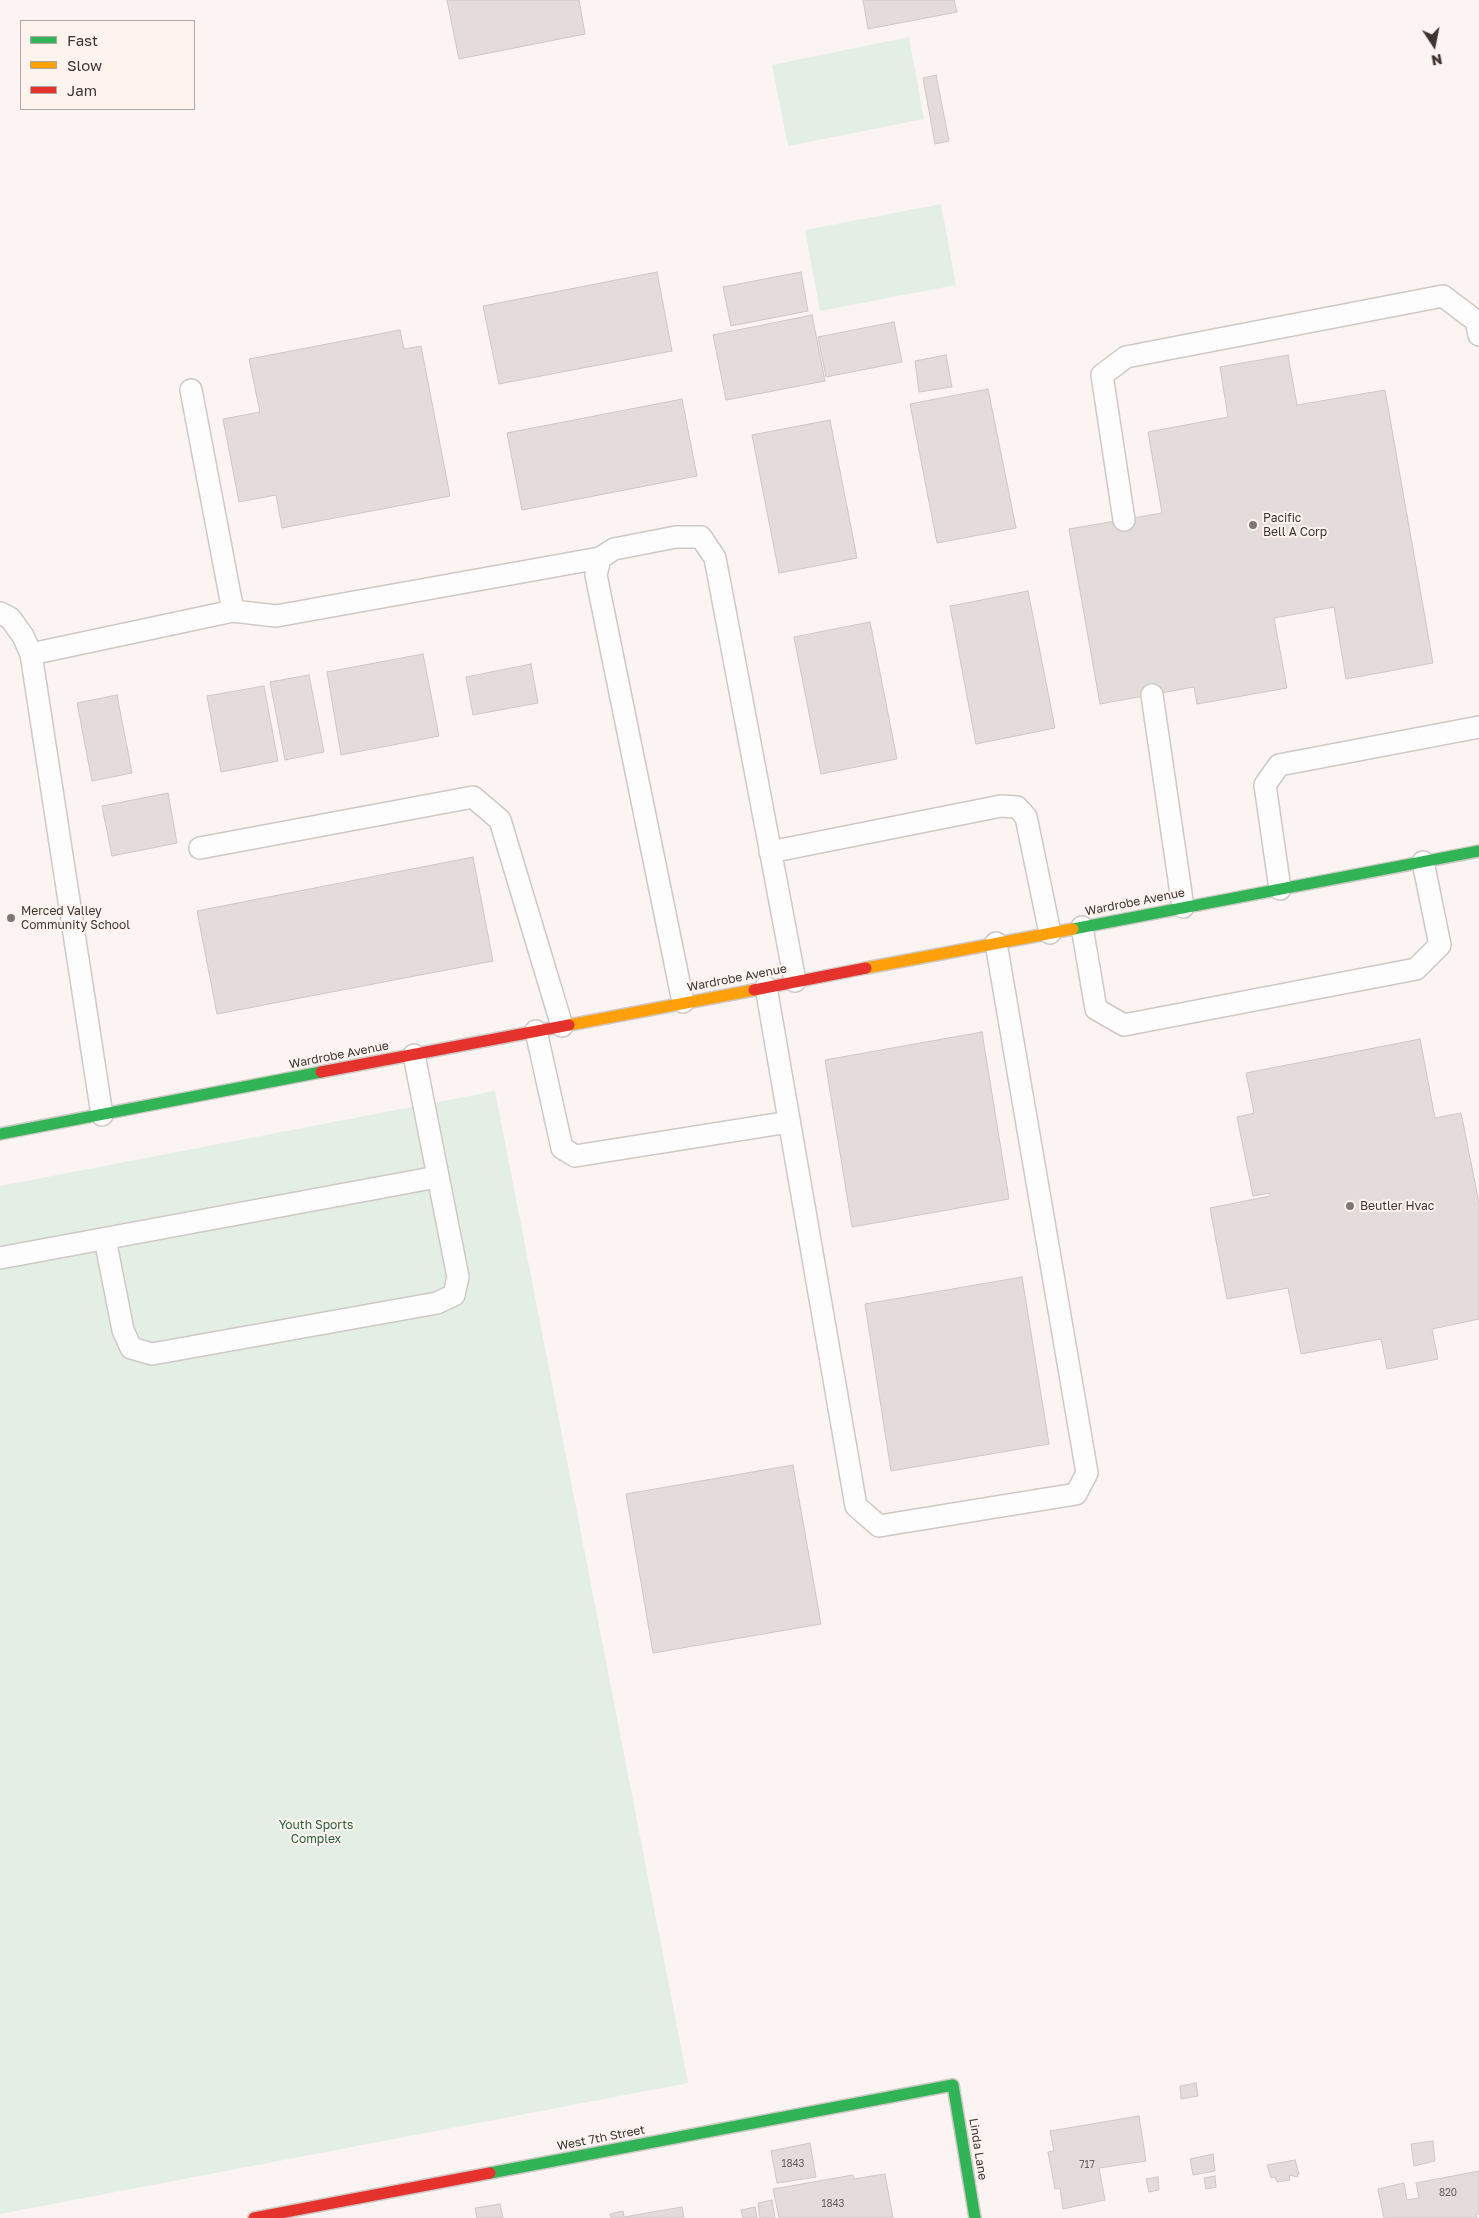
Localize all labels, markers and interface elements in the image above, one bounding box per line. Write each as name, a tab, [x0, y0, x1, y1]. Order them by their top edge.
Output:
legend	[20, 20, 195, 110]
north arrow	[1409, 20, 1459, 70]
text: Fast	[67, 31, 98, 49]
text: N	[1430, 51, 1444, 70]
text: Slow	[67, 56, 102, 74]
text: Jam	[67, 81, 97, 99]
place label: Pacific Bell A Corp	[1263, 511, 1327, 539]
marker: Pacific Bell A Corp	[1247, 519, 1259, 531]
street label: Wardrobe Avenue	[1084, 885, 1186, 919]
place label: Merced Valley Community School	[21, 904, 130, 932]
marker: Merced Valley Community School	[5, 912, 17, 924]
street label: Wardrobe Avenue	[686, 961, 788, 995]
street label: Wardrobe Avenue	[288, 1038, 390, 1072]
place label: Beutler Hvac	[1360, 1199, 1434, 1213]
marker: Beutler Hvac	[1344, 1200, 1356, 1212]
park label: Youth Sports Complex	[279, 1818, 353, 1846]
street label: Linda Lane	[966, 2117, 990, 2181]
street label: West 7th Street	[556, 2122, 646, 2154]
house number: 1843	[782, 2158, 804, 2170]
house number: 717	[1079, 2159, 1095, 2171]
house number: 820	[1439, 2187, 1457, 2199]
house number: 1843	[822, 2198, 844, 2210]

